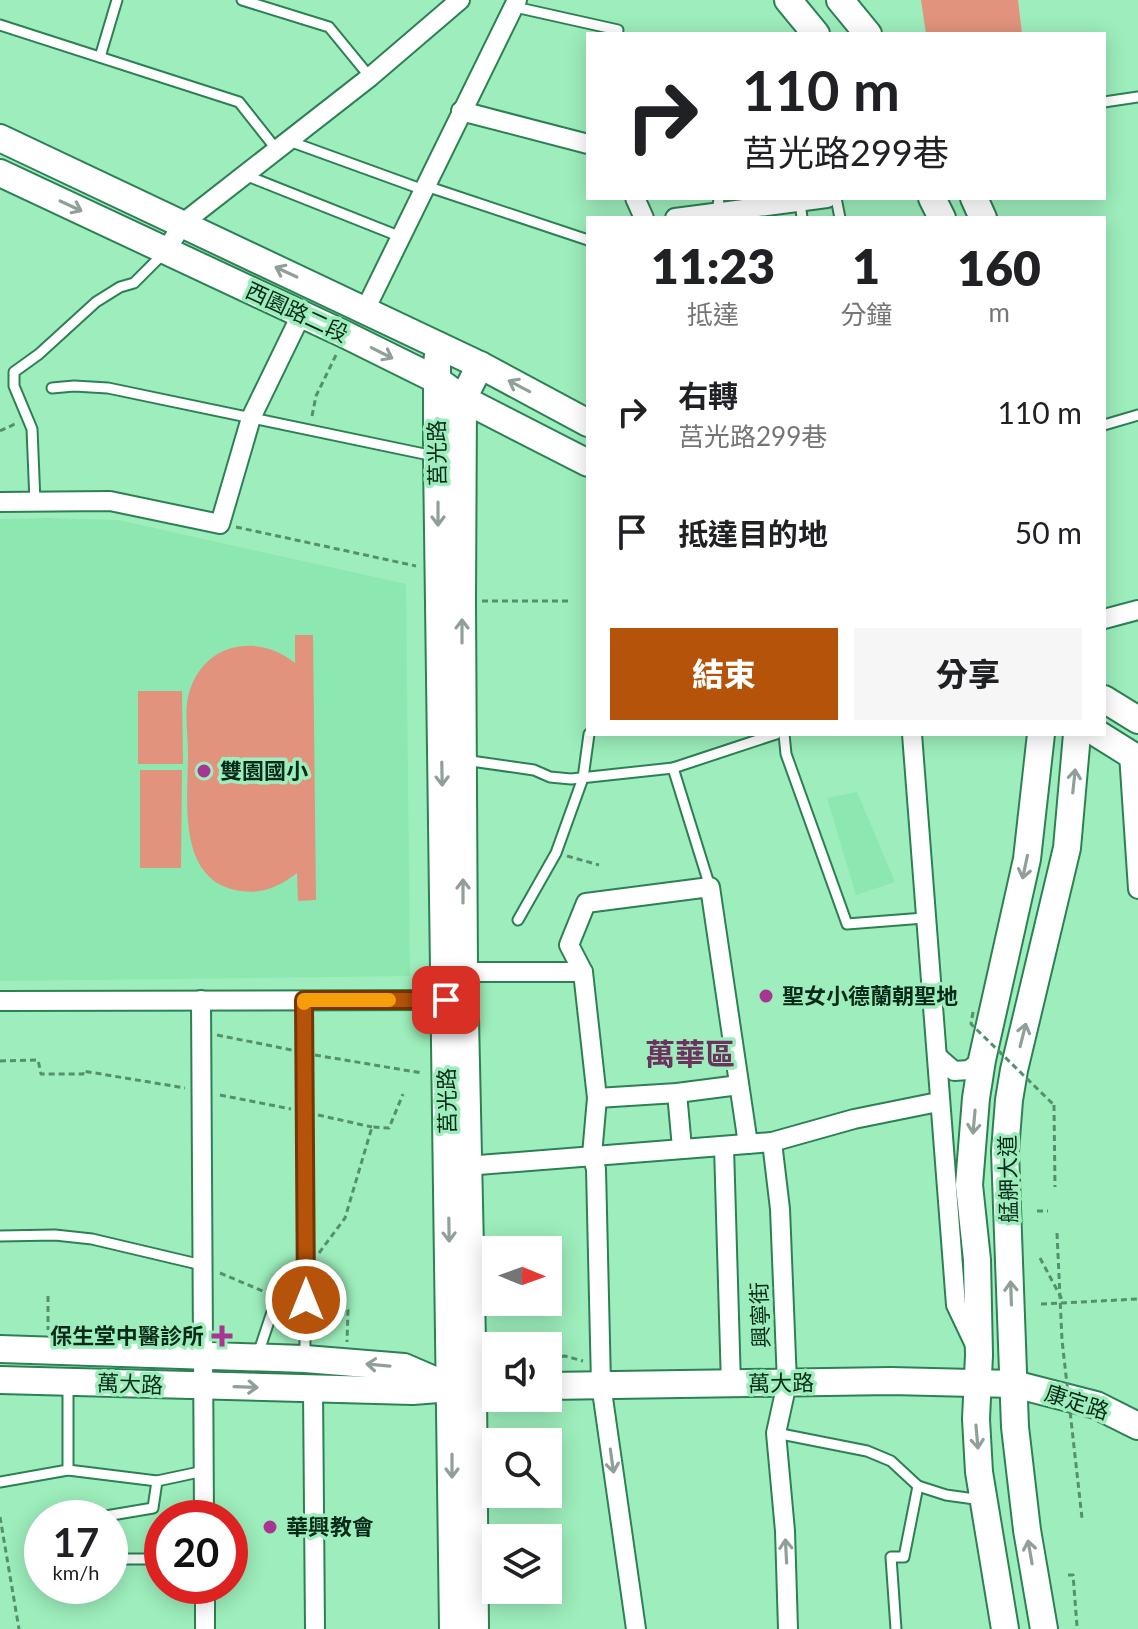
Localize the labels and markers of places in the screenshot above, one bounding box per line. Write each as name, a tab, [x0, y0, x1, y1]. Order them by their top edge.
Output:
place label: 雙園國小	[220, 757, 308, 784]
marker: 雙園國小	[195, 762, 213, 780]
pin	[412, 966, 480, 1034]
place label: 聖女小德蘭朝聖地	[782, 982, 958, 1009]
marker: 聖女小德蘭朝聖地	[757, 987, 775, 1005]
place label: 保生堂中醫診所	[50, 1322, 204, 1349]
marker: 保生堂中醫診所	[211, 1325, 233, 1347]
place label: 華興教會	[286, 1513, 374, 1540]
marker: 華興教會	[261, 1518, 279, 1536]

